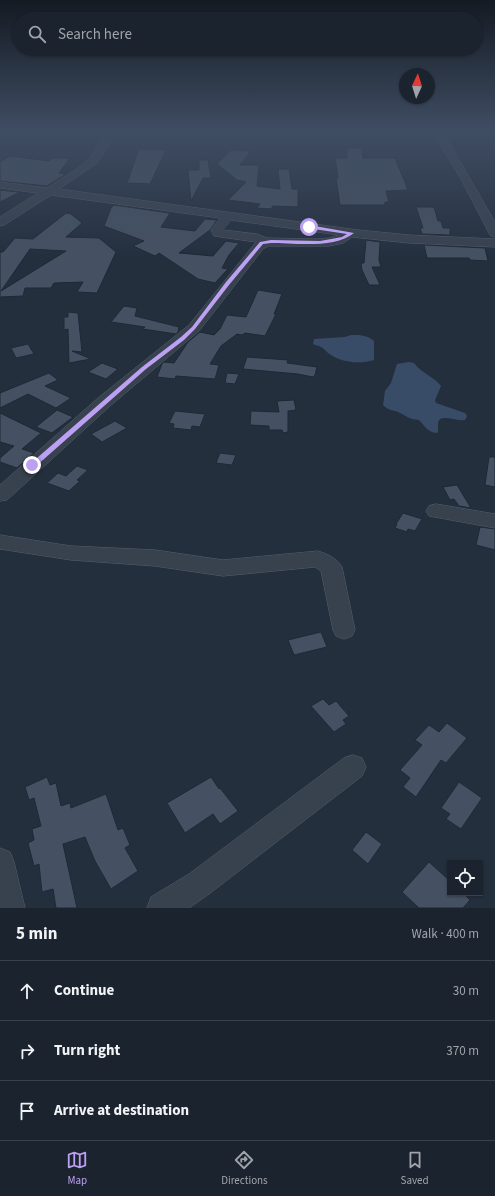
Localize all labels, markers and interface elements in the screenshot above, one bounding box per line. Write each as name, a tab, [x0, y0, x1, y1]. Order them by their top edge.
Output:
search box	[12, 12, 483, 56]
icon: search	[26, 23, 48, 45]
text: Search here	[58, 24, 132, 45]
north arrow	[399, 68, 435, 104]
route start	[300, 218, 318, 236]
route end	[23, 456, 41, 474]
map controls	[447, 860, 483, 896]
button: locate	[447, 860, 483, 896]
text: 5 min	[16, 922, 57, 946]
text: Walk · 400 m	[411, 925, 479, 943]
icon: ahead	[16, 980, 38, 1002]
text: Continue	[54, 980, 114, 1001]
text: 30 m	[453, 982, 479, 1000]
icon: right	[16, 1040, 38, 1062]
text: Turn right	[54, 1040, 120, 1061]
text: 370 m	[446, 1042, 479, 1060]
icon: arrive	[16, 1100, 38, 1122]
text: Arrive at destination	[54, 1100, 189, 1121]
tab: Map	[66, 1149, 88, 1188]
tab: Directions	[221, 1149, 268, 1188]
tab: Saved	[401, 1149, 429, 1188]

